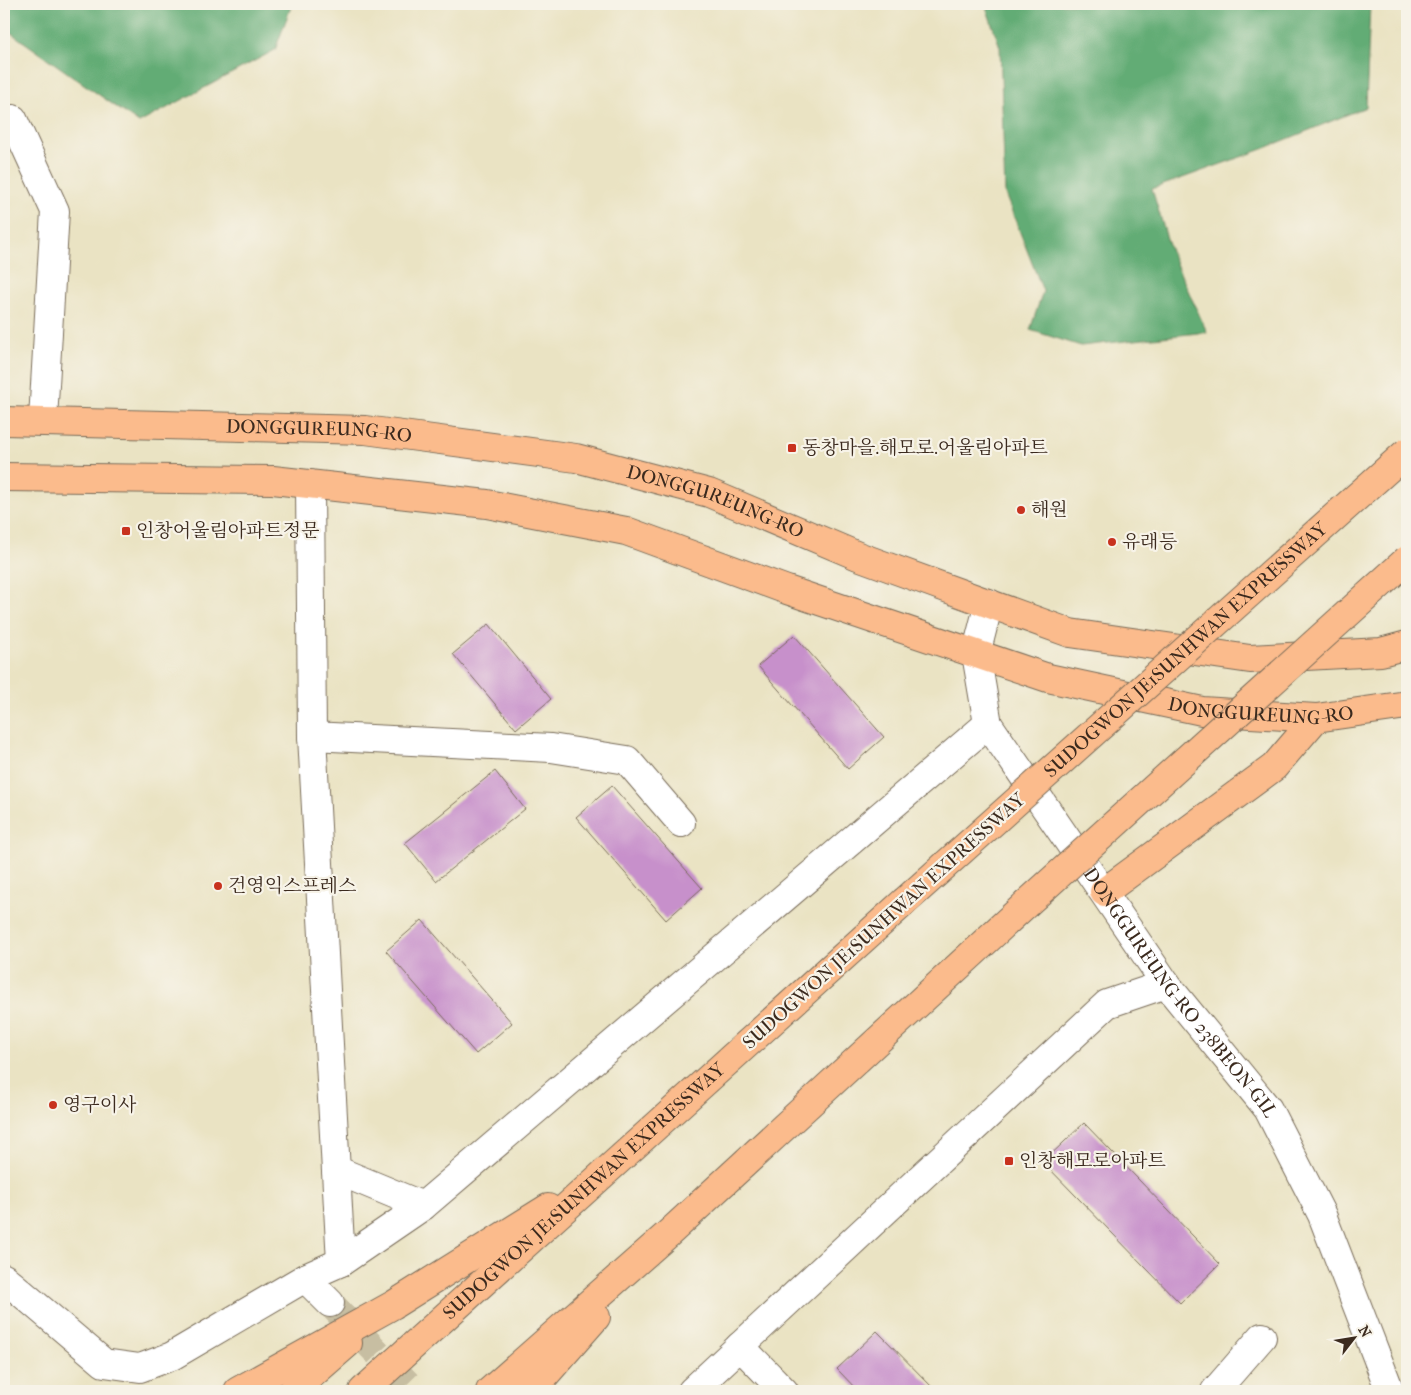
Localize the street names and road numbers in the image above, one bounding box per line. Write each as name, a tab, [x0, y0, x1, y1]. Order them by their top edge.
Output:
street label: DONGGUREUNG-RO	[226, 416, 413, 447]
street label: DONGGUREUNG-RO	[624, 461, 807, 543]
street label: SUDOGWON JE1SUNHWAN EXPRESSWAY	[1040, 517, 1333, 782]
street label: DONGGUREUNG-RO	[1166, 693, 1355, 729]
street label: SUDOGWON JE1SUNHWAN EXPRESSWAY	[738, 788, 1030, 1054]
street label: DONGGUREUNG-RO 238BEON-GIL	[1079, 863, 1282, 1121]
street label: SUDOGWON JE1SUNHWAN EXPRESSWAY	[439, 1058, 730, 1324]

